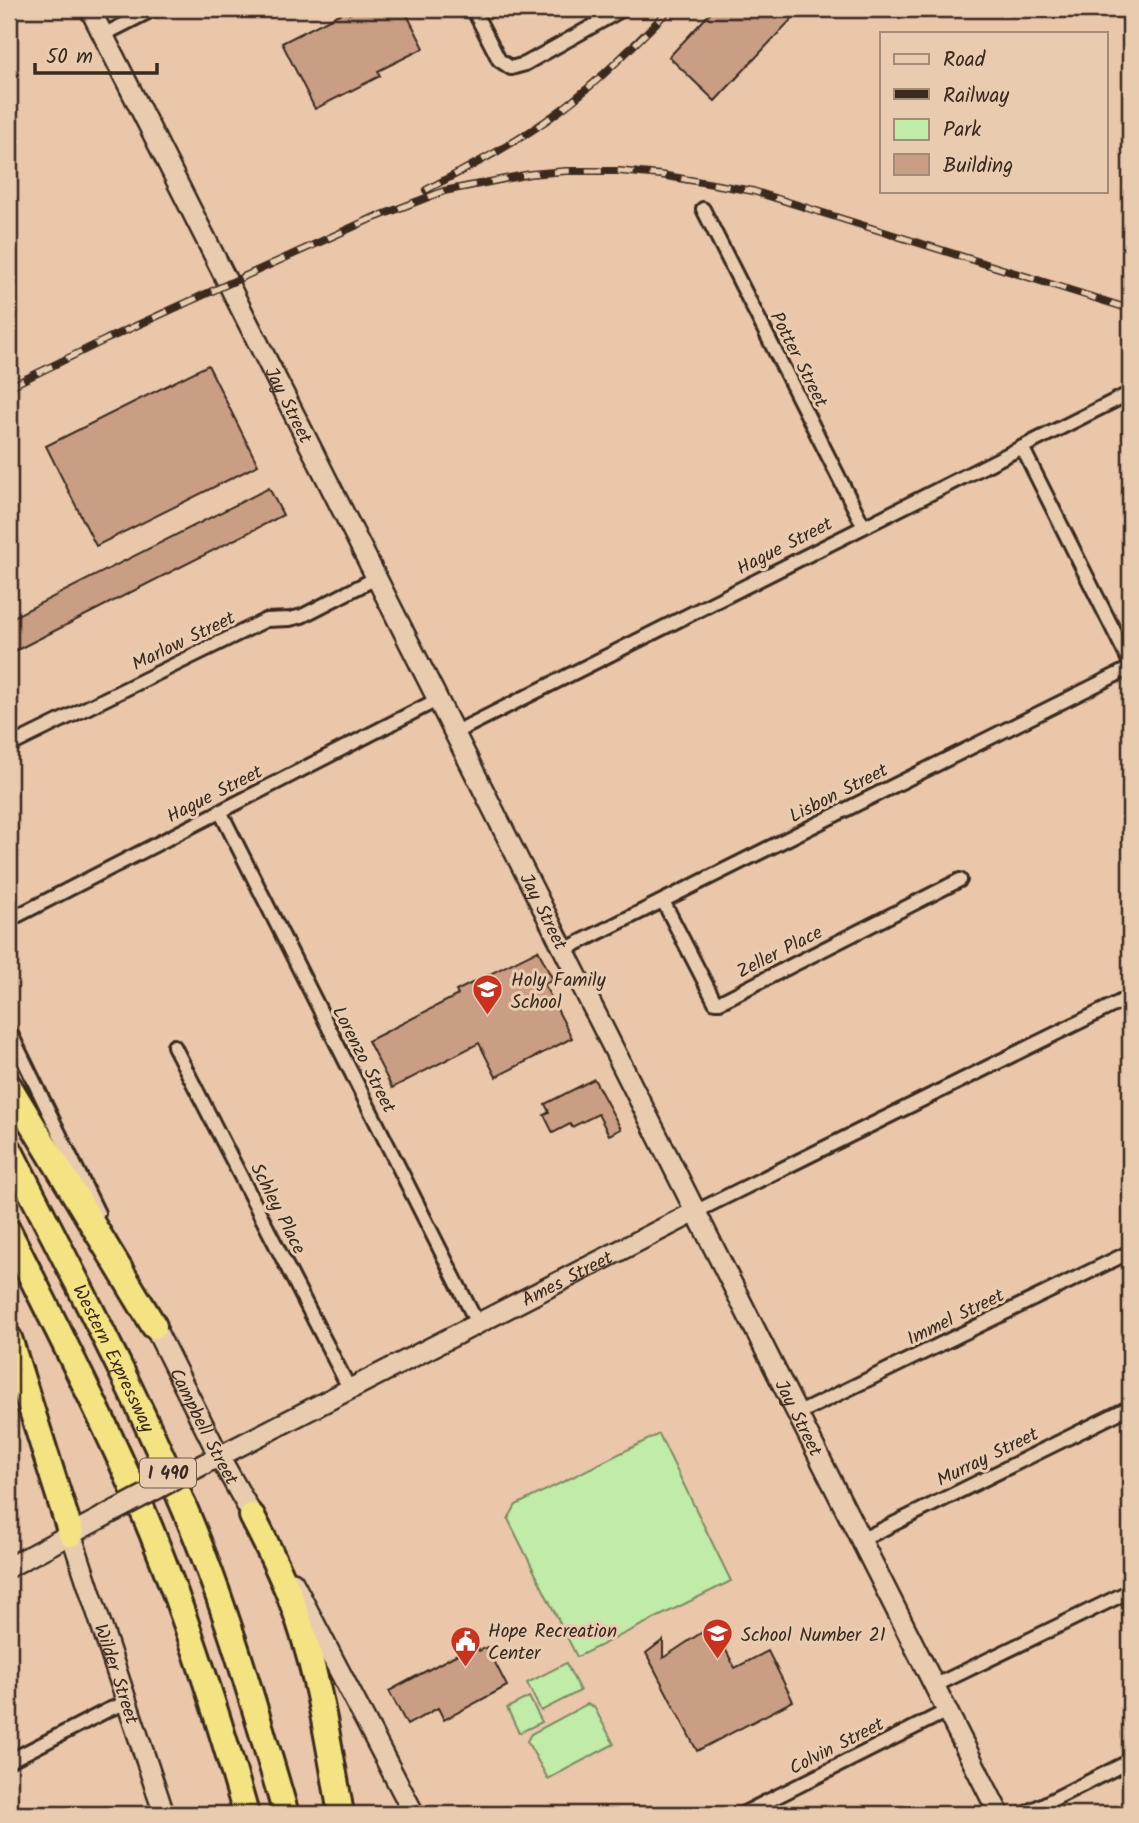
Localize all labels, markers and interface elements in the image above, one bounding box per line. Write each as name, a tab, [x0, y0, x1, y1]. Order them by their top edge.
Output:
scale bar	[35, 32, 158, 76]
legend	[880, 32, 1108, 192]
text: 50 m	[46, 41, 93, 74]
text: Road	[943, 44, 986, 77]
text: Railway	[943, 80, 1009, 113]
text: Park	[943, 114, 981, 147]
text: Building	[943, 150, 1013, 183]
street label: Potter Street	[761, 307, 836, 414]
street label: Jay Street	[255, 362, 320, 450]
street label: Hague Street	[732, 509, 839, 584]
street label: Marlow Street	[127, 603, 241, 680]
street label: Lisbon Street	[784, 756, 894, 832]
street label: Hague Street	[162, 757, 269, 832]
street label: Jay Street	[511, 868, 575, 956]
street label: Zeller Place	[732, 918, 829, 987]
place label: Holy Family School	[511, 966, 607, 1018]
school or university icon: Holy Family School	[471, 973, 505, 1017]
street label: Lorenzo Street	[323, 1001, 403, 1119]
street label: Schley Place	[241, 1158, 313, 1260]
street label: Ames Street	[517, 1243, 619, 1316]
street label: Western Expressway	[64, 1280, 162, 1439]
street label: Immel Street	[902, 1281, 1010, 1354]
street label: Campbell Street	[160, 1363, 246, 1492]
street label: Jay Street	[766, 1375, 830, 1463]
street label: Murray Street	[932, 1420, 1045, 1495]
road number: I 490	[140, 1458, 196, 1488]
place label: Hope Recreation Center	[488, 1617, 617, 1669]
school or university icon: School Number 21	[701, 1617, 735, 1661]
street label: Wilder Street	[85, 1620, 146, 1729]
place label: School Number 21	[741, 1621, 886, 1651]
public building icon: Hope Recreation Center	[448, 1624, 482, 1668]
street label: Colvin Street	[784, 1710, 890, 1784]

